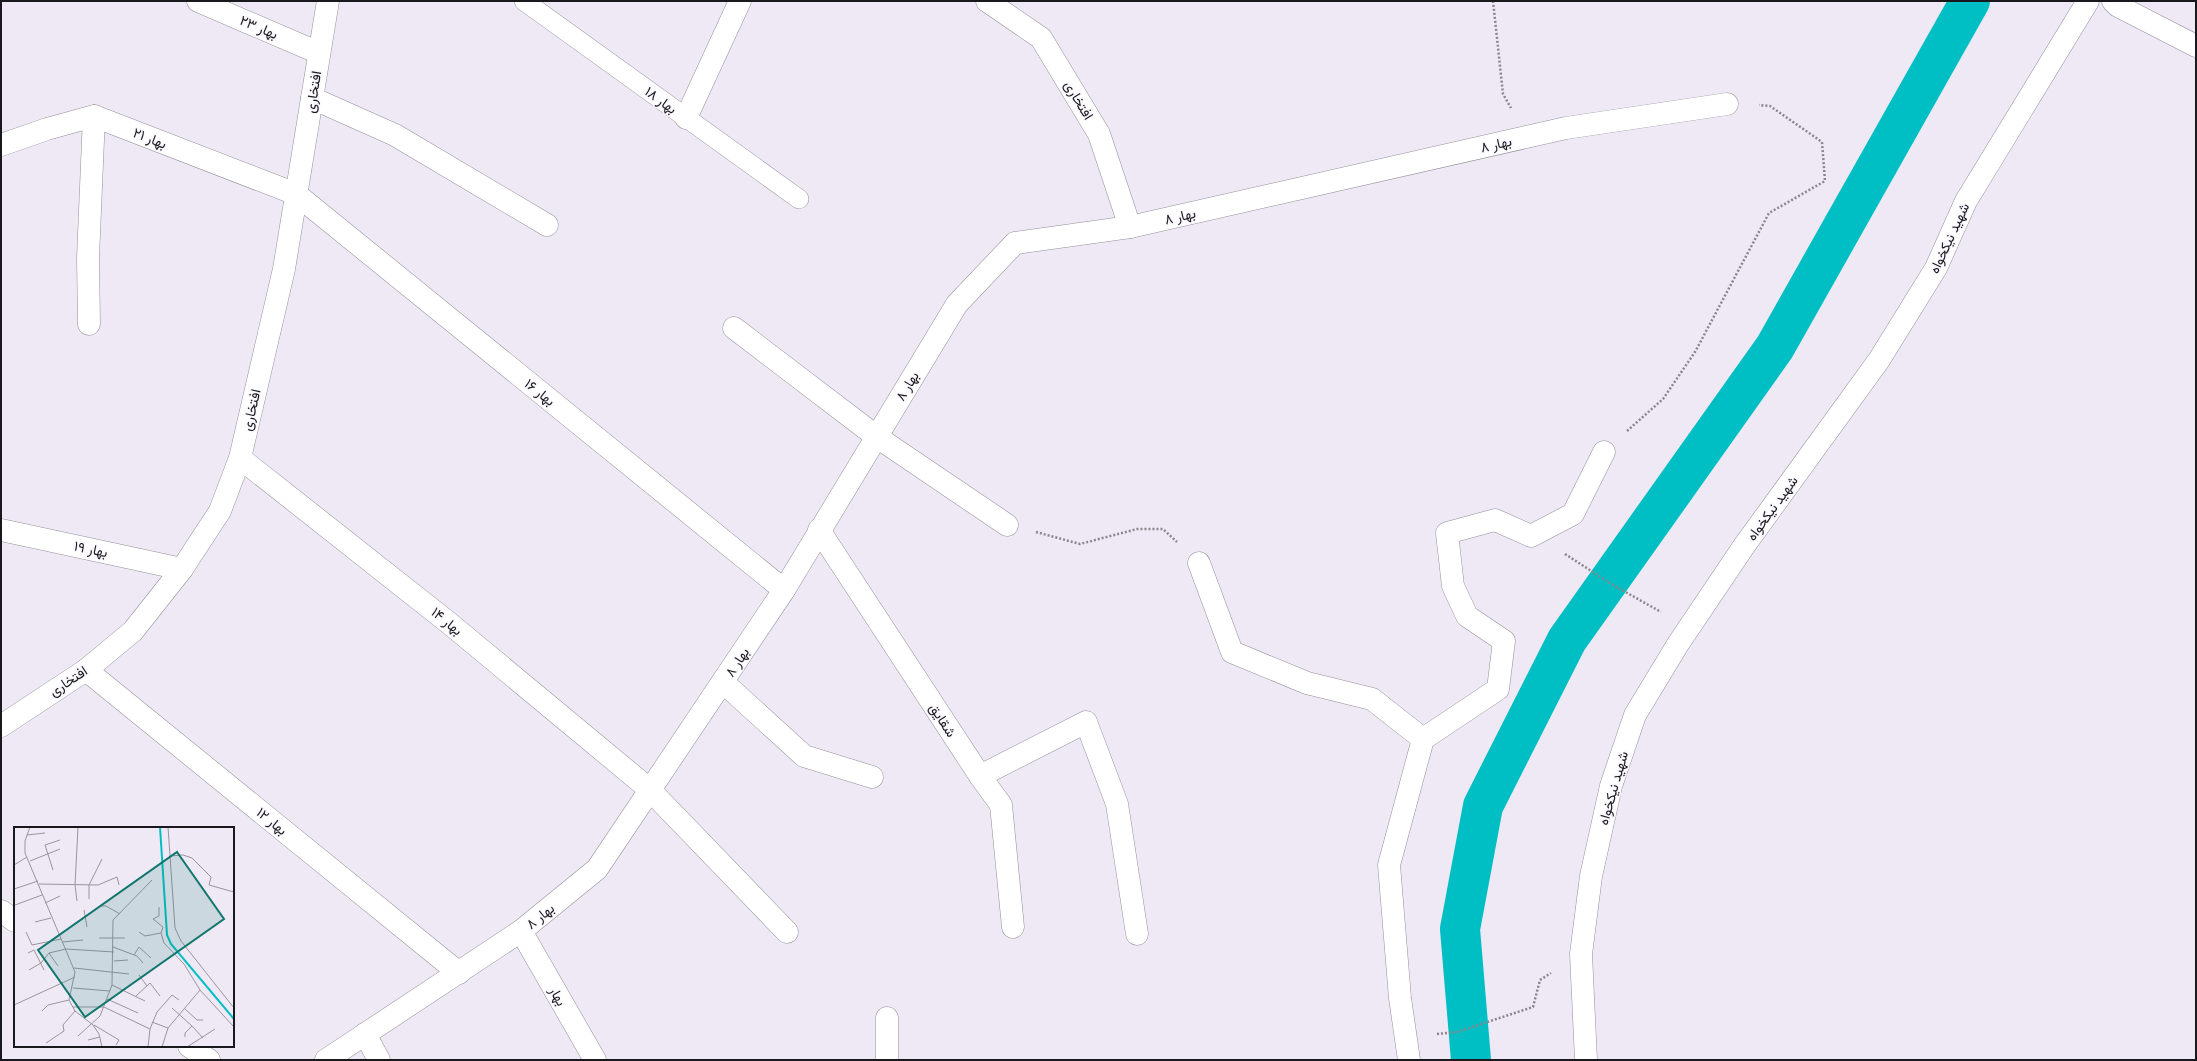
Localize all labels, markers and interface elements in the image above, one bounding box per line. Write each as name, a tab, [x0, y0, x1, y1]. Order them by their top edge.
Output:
street label: بهار ۲۳	[237, 11, 281, 43]
street label: افتخاری	[301, 70, 325, 114]
street label: افتخاری	[1060, 77, 1098, 123]
street label: بهار ۱۸	[641, 82, 681, 118]
street label: بهار ۲۱	[131, 123, 169, 153]
street label: بهار ۸	[1479, 132, 1513, 156]
street label: شهید نیکخواه	[1925, 200, 1973, 276]
street label: بهار ۸	[1163, 204, 1197, 228]
street label: بهار ۸	[891, 368, 923, 404]
street label: بهار ۱۶	[521, 374, 559, 410]
street label: افتخاری	[237, 387, 265, 433]
street label: شهید نیکخواه	[1742, 472, 1802, 544]
street label: بهار ۱۹	[72, 537, 110, 561]
street label: بهار ۱۴	[428, 603, 466, 639]
street label: بهار ۸	[721, 644, 753, 680]
street label: افتخاری	[45, 662, 91, 700]
street label: شقایق	[925, 700, 961, 740]
street label: شهید نیکخواه	[1594, 749, 1632, 827]
street label: بهار ۱۲	[253, 803, 291, 839]
inset map	[14, 827, 234, 1047]
street label: بهار ۸	[522, 899, 558, 933]
street label: بهار	[545, 982, 571, 1009]

